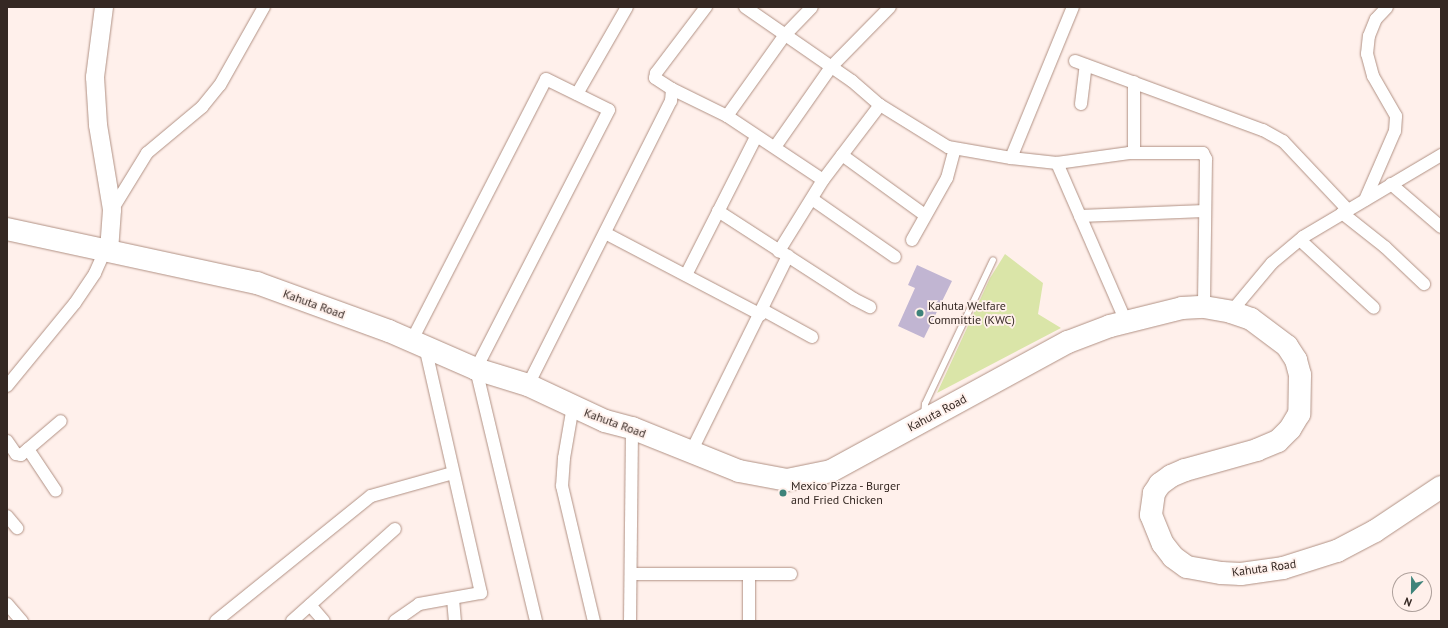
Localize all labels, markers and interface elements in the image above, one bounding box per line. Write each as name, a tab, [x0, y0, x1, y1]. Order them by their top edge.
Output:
street label: Kahuta Road	[281, 286, 347, 322]
place label: Kahuta Welfare Committie (KWC)	[928, 299, 1015, 327]
marker: Kahuta Welfare Committie (KWC)	[915, 308, 925, 318]
street label: Kahuta Road	[905, 391, 969, 435]
street label: Kahuta Road	[582, 405, 648, 441]
place label: Mexico Pizza - Burger and Fried Chicken	[791, 479, 902, 507]
marker: Mexico Pizza - Burger and Fried Chicken	[778, 488, 788, 498]
street label: Kahuta Road	[1231, 556, 1297, 580]
north arrow	[1392, 572, 1432, 612]
text: N	[1402, 594, 1414, 610]

